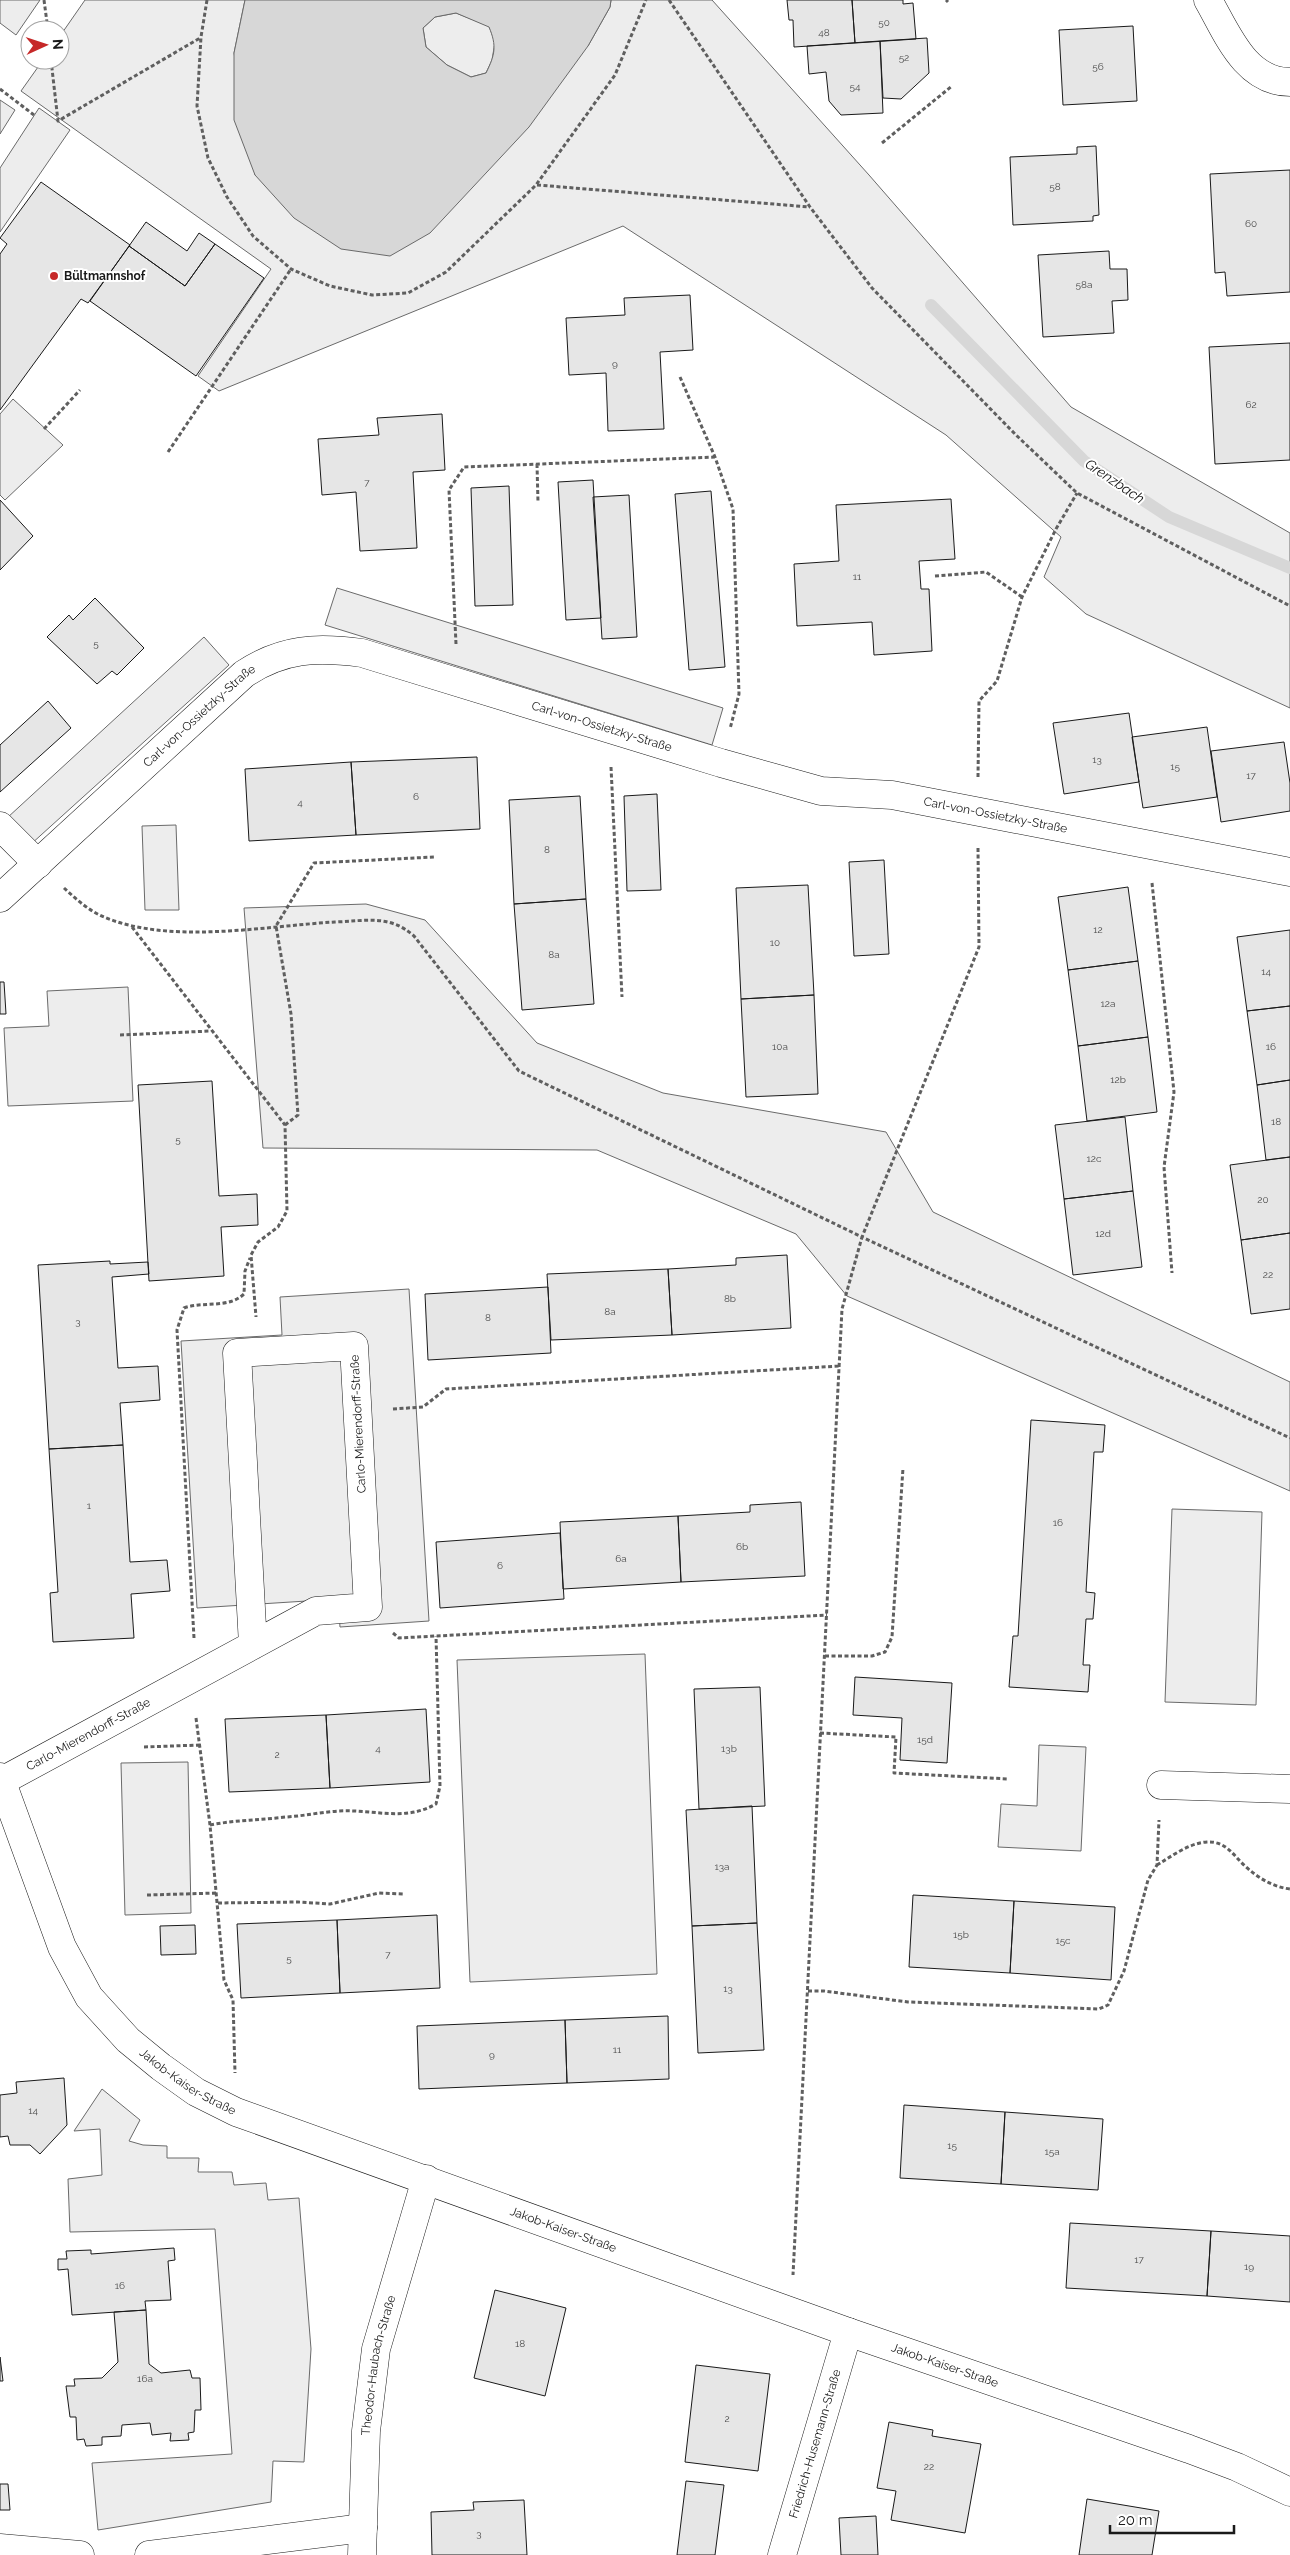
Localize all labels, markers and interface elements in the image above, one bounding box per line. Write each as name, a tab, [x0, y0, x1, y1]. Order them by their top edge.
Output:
house number: 50	[878, 17, 890, 28]
north arrow	[20, 20, 70, 70]
house number: 48	[818, 27, 830, 38]
text: N	[50, 39, 66, 50]
house number: 52	[899, 52, 909, 63]
house number: 56	[1092, 61, 1104, 72]
house number: 54	[850, 81, 861, 92]
house number: 58	[1049, 181, 1061, 192]
house number: 60	[1245, 218, 1257, 229]
place label: Bültmannshof	[64, 269, 146, 283]
marker: Bültmannshof	[48, 270, 60, 282]
house number: 58a	[1076, 279, 1092, 290]
house number: 9	[612, 358, 618, 369]
house number: 62	[1245, 399, 1257, 410]
water label: Grenzbach	[1082, 455, 1148, 507]
house number: 7	[364, 477, 370, 488]
house number: 11	[853, 571, 862, 582]
house number: 5	[93, 638, 99, 649]
street label: Carl-von-Ossietzky-Straße	[140, 662, 258, 770]
street label: Carl-von-Ossietzky-Straße	[530, 698, 674, 755]
house number: 13	[1092, 754, 1102, 765]
house number: 15	[1170, 761, 1180, 772]
house number: 17	[1246, 770, 1256, 781]
house number: 6	[413, 791, 419, 802]
street label: Carl-von-Ossietzky-Straße	[922, 794, 1068, 836]
house number: 4	[297, 797, 303, 808]
house number: 8	[544, 844, 550, 855]
house number: 12	[1093, 924, 1103, 935]
house number: 10	[770, 937, 780, 948]
house number: 8a	[548, 949, 560, 960]
house number: 14	[1261, 966, 1271, 977]
house number: 12a	[1101, 998, 1115, 1009]
house number: 10a	[772, 1041, 788, 1052]
house number: 16	[1266, 1041, 1276, 1052]
house number: 12b	[1110, 1074, 1126, 1085]
house number: 18	[1271, 1116, 1281, 1127]
house number: 5	[175, 1134, 181, 1145]
house number: 12c	[1087, 1153, 1102, 1164]
house number: 20	[1257, 1194, 1269, 1205]
house number: 12d	[1095, 1228, 1111, 1239]
house number: 22	[1263, 1269, 1273, 1280]
house number: 8b	[724, 1293, 736, 1304]
house number: 8a	[604, 1306, 616, 1317]
house number: 8	[485, 1312, 491, 1323]
house number: 3	[75, 1316, 81, 1327]
street label: Carlo-Mierendorff-Straße	[347, 1354, 369, 1494]
house number: 1	[87, 1500, 92, 1511]
house number: 16	[1053, 1517, 1063, 1528]
house number: 6b	[736, 1541, 748, 1552]
house number: 6a	[615, 1553, 627, 1564]
house number: 6	[497, 1560, 503, 1571]
street label: Carlo-Mierendorff-Straße	[24, 1695, 153, 1774]
house number: 15d	[917, 1734, 933, 1745]
house number: 4	[375, 1743, 381, 1754]
house number: 13b	[721, 1743, 737, 1754]
house number: 2	[274, 1749, 280, 1760]
house number: 13a	[714, 1861, 730, 1872]
house number: 15b	[953, 1929, 969, 1940]
house number: 15c	[1055, 1935, 1071, 1946]
house number: 7	[385, 1949, 391, 1960]
house number: 5	[286, 1953, 292, 1964]
house number: 13	[723, 1983, 733, 1994]
house number: 11	[613, 2044, 622, 2055]
street label: Jakob-Kaiser-Straße	[137, 2045, 238, 2118]
house number: 9	[489, 2049, 495, 2060]
house number: 14	[28, 2105, 38, 2116]
house number: 15	[947, 2140, 957, 2151]
house number: 15a	[1044, 2146, 1060, 2157]
street label: Jakob-Kaiser-Straße	[508, 2204, 618, 2255]
house number: 17	[1134, 2254, 1144, 2265]
house number: 19	[1244, 2261, 1254, 2272]
house number: 16	[115, 2280, 125, 2291]
street label: Theodor-Haubach-Straße	[359, 2294, 398, 2436]
house number: 18	[515, 2338, 525, 2349]
street label: Jakob-Kaiser-Straße	[890, 2340, 1000, 2390]
street label: Friedrich-Husemann-Straße	[786, 2368, 844, 2520]
house number: 16a	[137, 2373, 153, 2384]
house number: 2	[724, 2413, 730, 2424]
house number: 22	[924, 2461, 934, 2472]
scale bar	[1110, 2502, 1234, 2534]
text: 20 m	[1118, 2511, 1153, 2529]
house number: 3	[476, 2528, 482, 2539]

